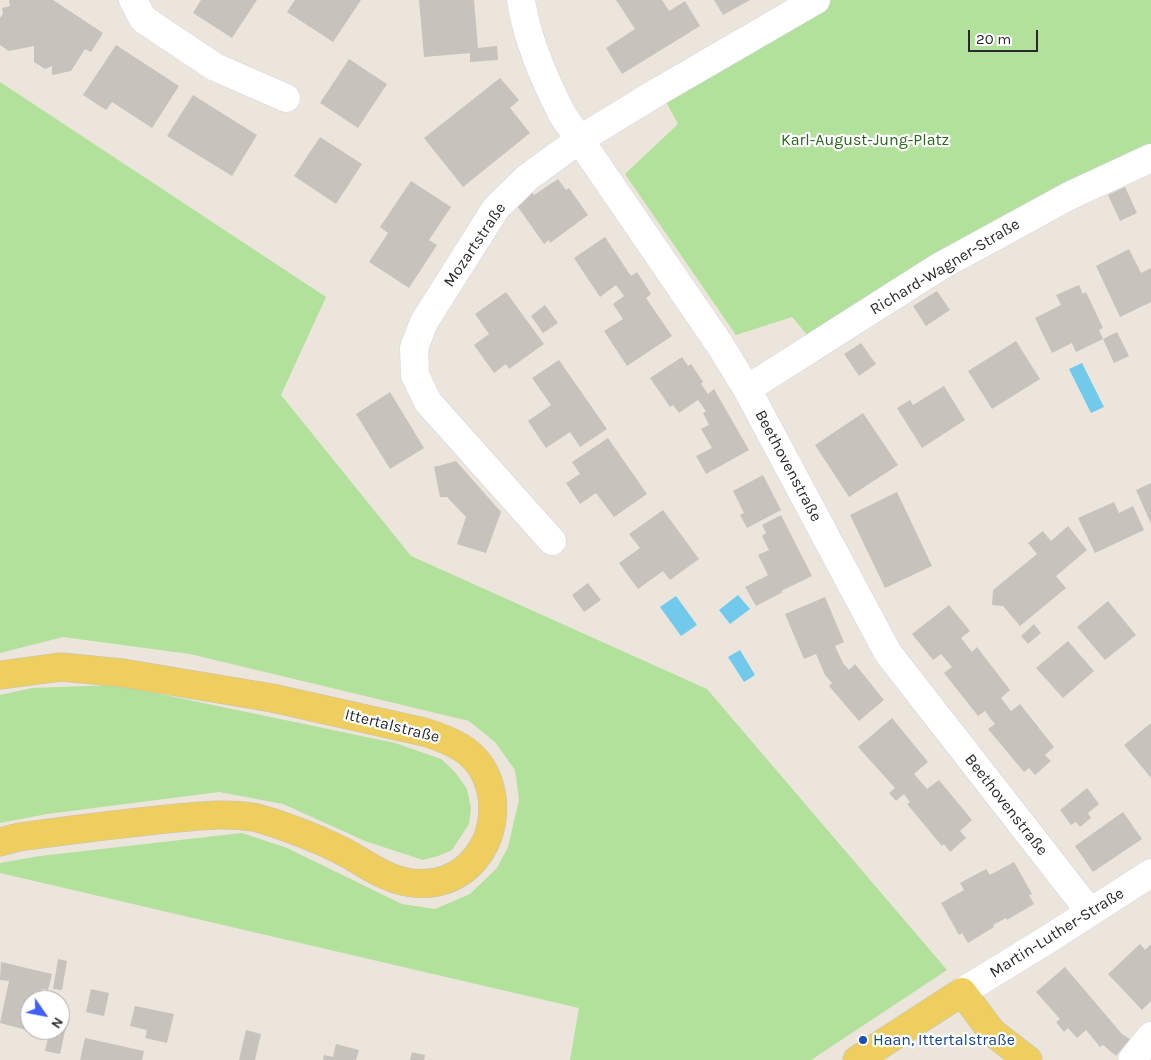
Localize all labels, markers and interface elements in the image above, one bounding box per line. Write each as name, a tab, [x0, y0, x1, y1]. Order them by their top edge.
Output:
scale bar	[971, 20, 1041, 52]
text: 20 m	[976, 30, 1011, 48]
park label: Karl-August-Jung-Platz	[781, 130, 949, 150]
street label: Mozartstraße	[440, 199, 510, 291]
street label: Richard-Wagner-Straße	[867, 215, 1023, 319]
street label: Beethovenstraße	[750, 407, 826, 525]
street label: Ittertalstraße	[343, 705, 441, 747]
street label: Beethovenstraße	[960, 750, 1052, 860]
street label: Martin-Luther-Straße	[986, 884, 1128, 982]
north arrow	[20, 990, 70, 1040]
text: N	[47, 1014, 67, 1032]
place label: Haan, Ittertalstraße	[873, 1030, 1015, 1050]
marker: Haan, Ittertalstraße	[857, 1034, 869, 1046]

